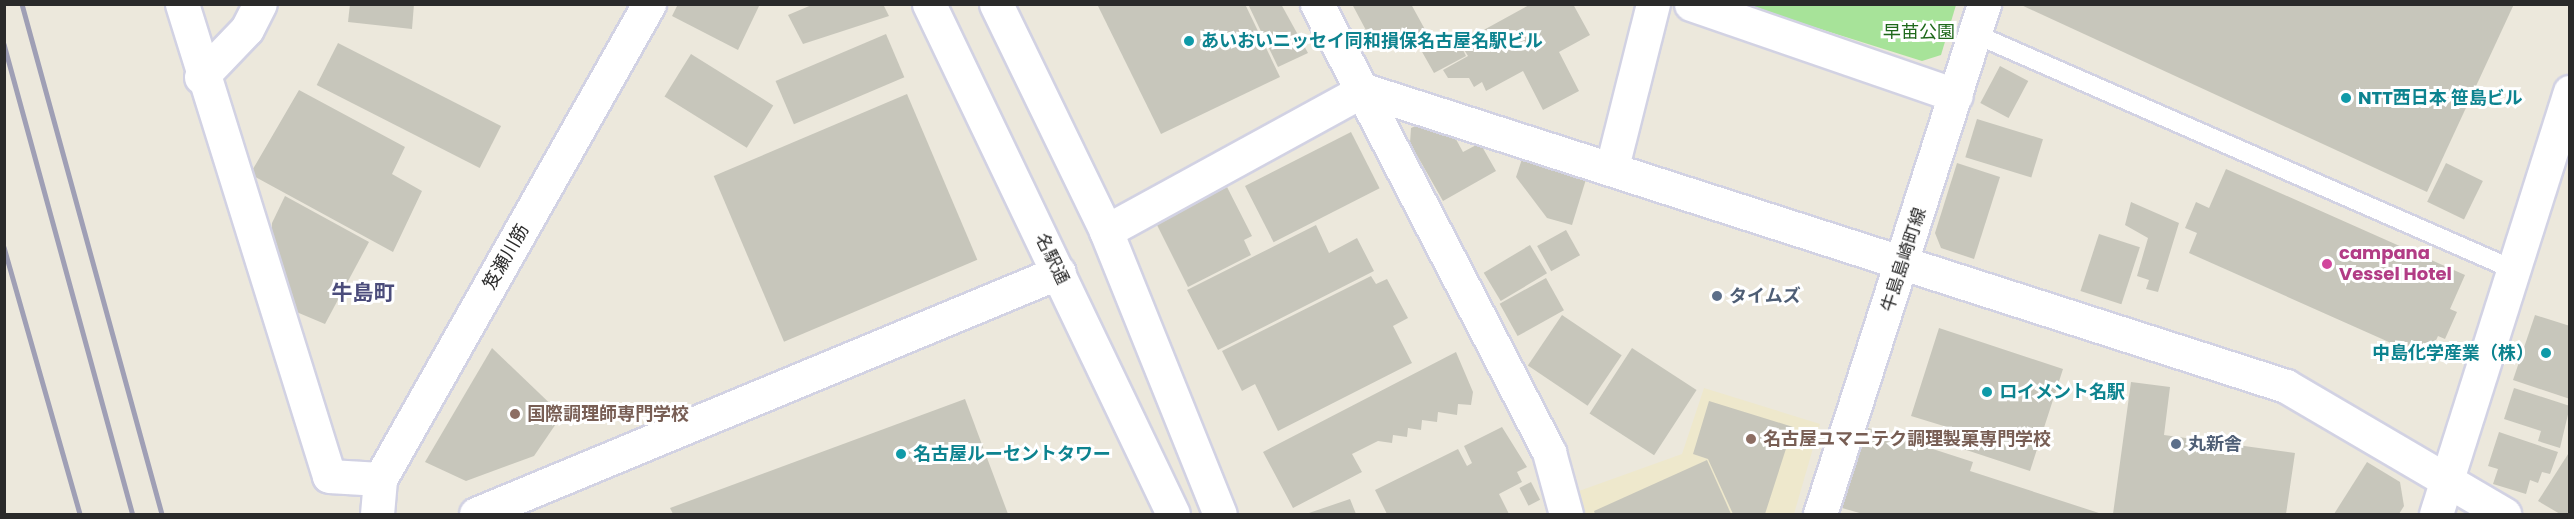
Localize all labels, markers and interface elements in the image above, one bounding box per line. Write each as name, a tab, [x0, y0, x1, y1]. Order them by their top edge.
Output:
park label: 早苗公園	[1883, 21, 1955, 43]
place label: あいおいニッセイ同和損保名古屋名駅ビル	[1201, 30, 1543, 52]
marker: あいおいニッセイ同和損保名古屋名駅ビル	[1182, 34, 1196, 48]
place label: NTT西日本 笹島ビル	[2358, 87, 2523, 109]
marker: NTT西日本 笹島ビル	[2339, 91, 2353, 105]
street label: 牛島島崎町線	[1877, 205, 1931, 315]
street label: 笈瀬川筋	[479, 220, 533, 294]
street label: 名駅通	[1030, 230, 1074, 288]
place label: campana Vessel Hotel	[2339, 243, 2452, 286]
marker: campana Vessel Hotel	[2320, 257, 2334, 271]
district label: 牛島町	[332, 280, 394, 306]
place label: タイムズ	[1729, 285, 1801, 307]
marker: タイムズ	[1710, 289, 1724, 303]
place label: 中島化学産業（株）	[2372, 342, 2534, 364]
marker: 中島化学産業（株）	[2539, 346, 2553, 360]
place label: ロイメント名駅	[1999, 381, 2125, 403]
marker: ロイメント名駅	[1980, 385, 1994, 399]
place label: 国際調理師専門学校	[527, 403, 689, 425]
marker: 国際調理師専門学校	[508, 407, 522, 421]
place label: 名古屋ユマニテク調理製菓専門学校	[1763, 428, 2051, 450]
marker: 名古屋ユマニテク調理製菓専門学校	[1744, 432, 1758, 446]
place label: 丸新舎	[2188, 433, 2242, 455]
marker: 丸新舎	[2169, 437, 2183, 451]
place label: 名古屋ルーセントタワー	[913, 443, 1111, 465]
marker: 名古屋ルーセントタワー	[894, 447, 908, 461]

